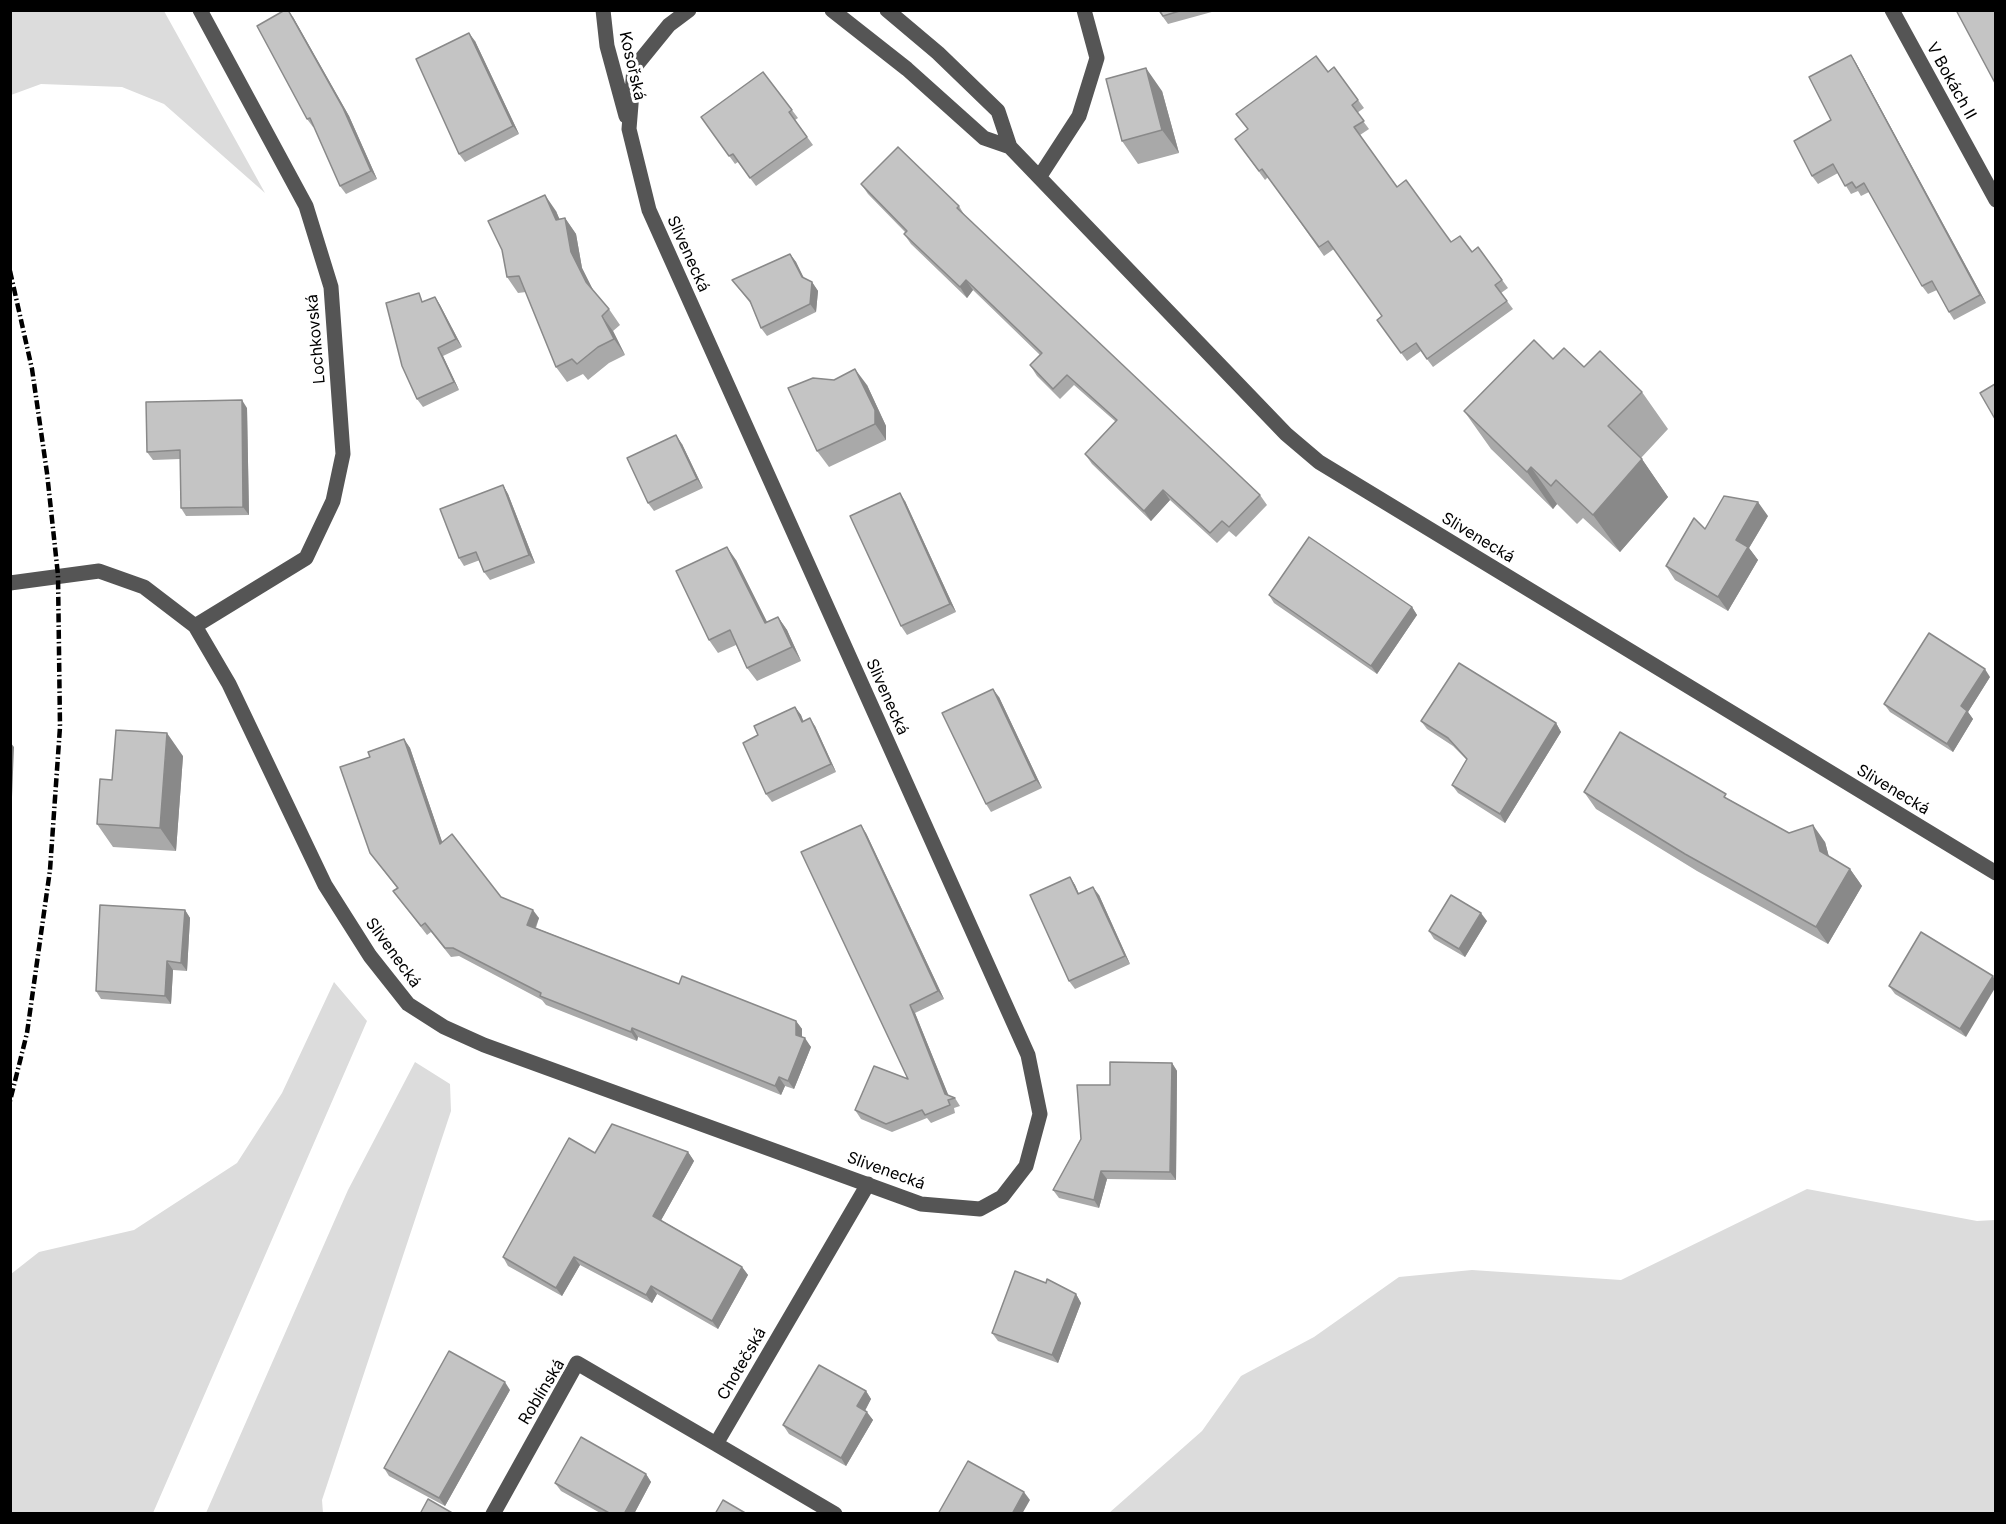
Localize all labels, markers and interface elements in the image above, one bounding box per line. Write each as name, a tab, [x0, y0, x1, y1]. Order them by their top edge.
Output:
street label: Kosořská	[615, 30, 649, 102]
street label: V Bokách Ⅱ	[1922, 39, 1980, 123]
street label: Slivenecká	[663, 213, 713, 295]
street label: Lochkovská	[303, 293, 329, 385]
street label: Slivenecká	[1438, 509, 1518, 567]
street label: Slivenecká	[862, 656, 912, 738]
street label: Slivenecká	[1853, 761, 1933, 819]
street label: Slivenecká	[361, 914, 425, 992]
street label: Slivenecká	[844, 1148, 928, 1194]
street label: Chotečská	[714, 1324, 770, 1404]
street label: Roblínská	[515, 1356, 569, 1428]

